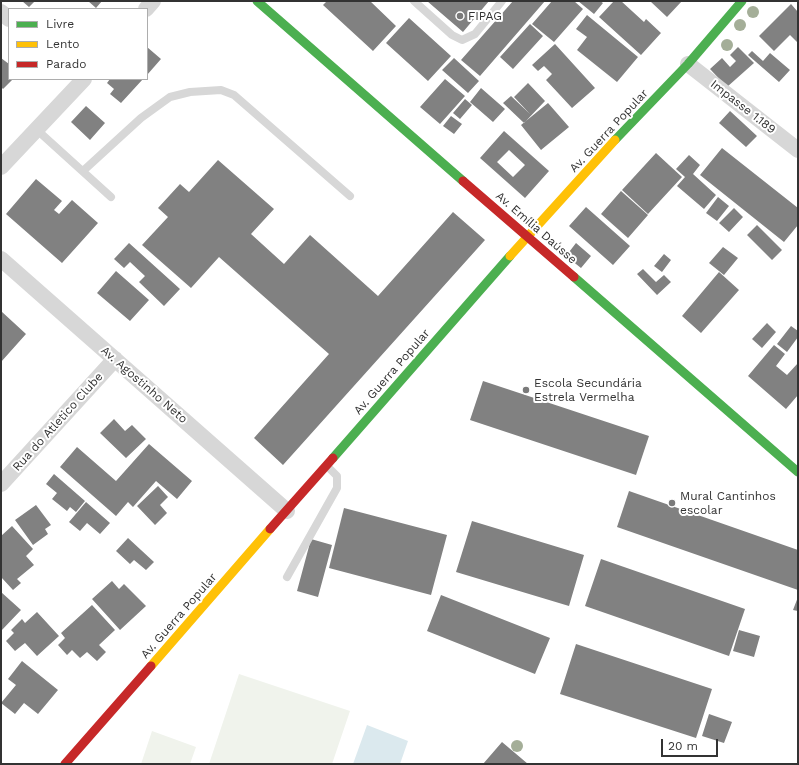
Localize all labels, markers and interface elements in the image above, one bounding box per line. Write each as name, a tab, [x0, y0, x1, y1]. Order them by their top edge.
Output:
legend	[8, 8, 148, 80]
place label: FIPAG	[468, 9, 502, 23]
marker: FIPAG	[455, 11, 465, 21]
text: Livre	[46, 17, 74, 31]
text: Lento	[46, 37, 80, 51]
text: Parado	[46, 57, 86, 71]
street label: Impasse 1.189	[708, 77, 778, 137]
street label: Av. Guerra Popular	[567, 86, 651, 176]
street label: Av. Emília Daússe	[493, 189, 579, 267]
street label: Av. Guerra Popular	[351, 326, 433, 418]
street label: Av. Agostinho Neto	[98, 343, 190, 427]
street label: Rua do Atletico Clube	[10, 370, 106, 474]
place label: Escola Secundária Estrela Vermelha	[534, 376, 642, 404]
marker: Escola Secundária Estrela Vermelha	[521, 385, 531, 395]
place label: Mural Cantinhos escolar	[680, 489, 776, 517]
marker: Mural Cantinhos escolar	[667, 498, 677, 508]
street label: Av. Guerra Popular	[138, 570, 220, 662]
scale bar	[663, 731, 720, 757]
text: 20 m	[668, 739, 698, 753]

